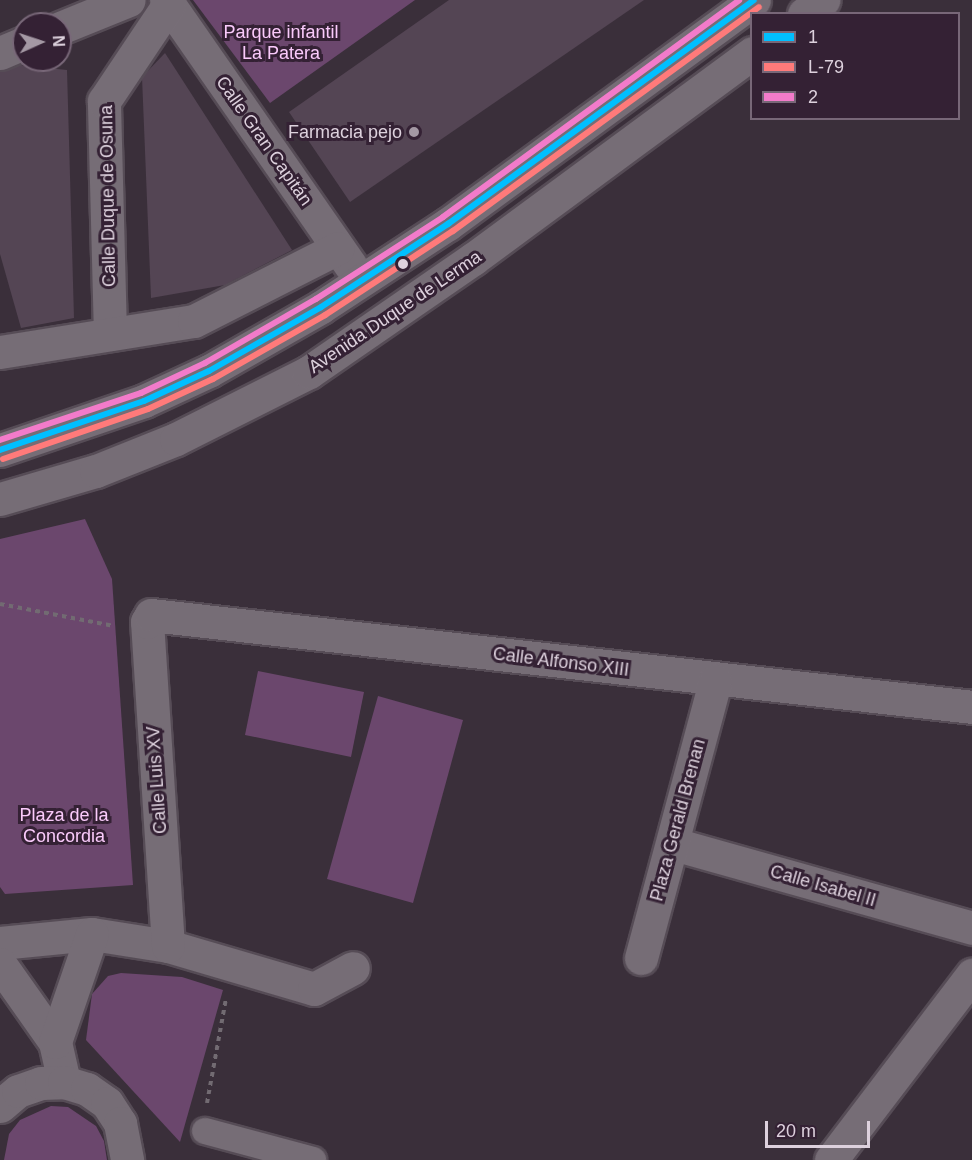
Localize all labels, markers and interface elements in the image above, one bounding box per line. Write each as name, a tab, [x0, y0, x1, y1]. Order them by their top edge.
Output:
north arrow	[12, 12, 72, 72]
legend	[750, 12, 960, 120]
park label: Parque infantil La Patera	[223, 22, 339, 64]
text: 1	[808, 27, 818, 47]
text: N	[50, 35, 67, 47]
text: L-79	[808, 57, 844, 77]
street label: Calle Gran Capitán	[211, 72, 317, 210]
text: 2	[808, 87, 818, 107]
street label: Calle Duque de Osuna	[96, 105, 120, 287]
place label: Farmacia pejo	[288, 121, 402, 143]
marker: Farmacia pejo	[407, 125, 421, 139]
street label: Avenida Duque de Lerma	[304, 246, 486, 378]
unlabelled marker	[397, 258, 409, 270]
street label: Calle Alfonso XIII	[491, 643, 631, 681]
street label: Calle Luis XV	[142, 725, 172, 835]
street label: Plaza Gerald Brenan	[646, 737, 710, 903]
park label: Plaza de la Concordia	[19, 805, 109, 848]
street label: Calle Isabel II	[768, 861, 878, 911]
scale bar	[768, 1109, 873, 1147]
text: 20 m	[776, 1121, 816, 1141]

